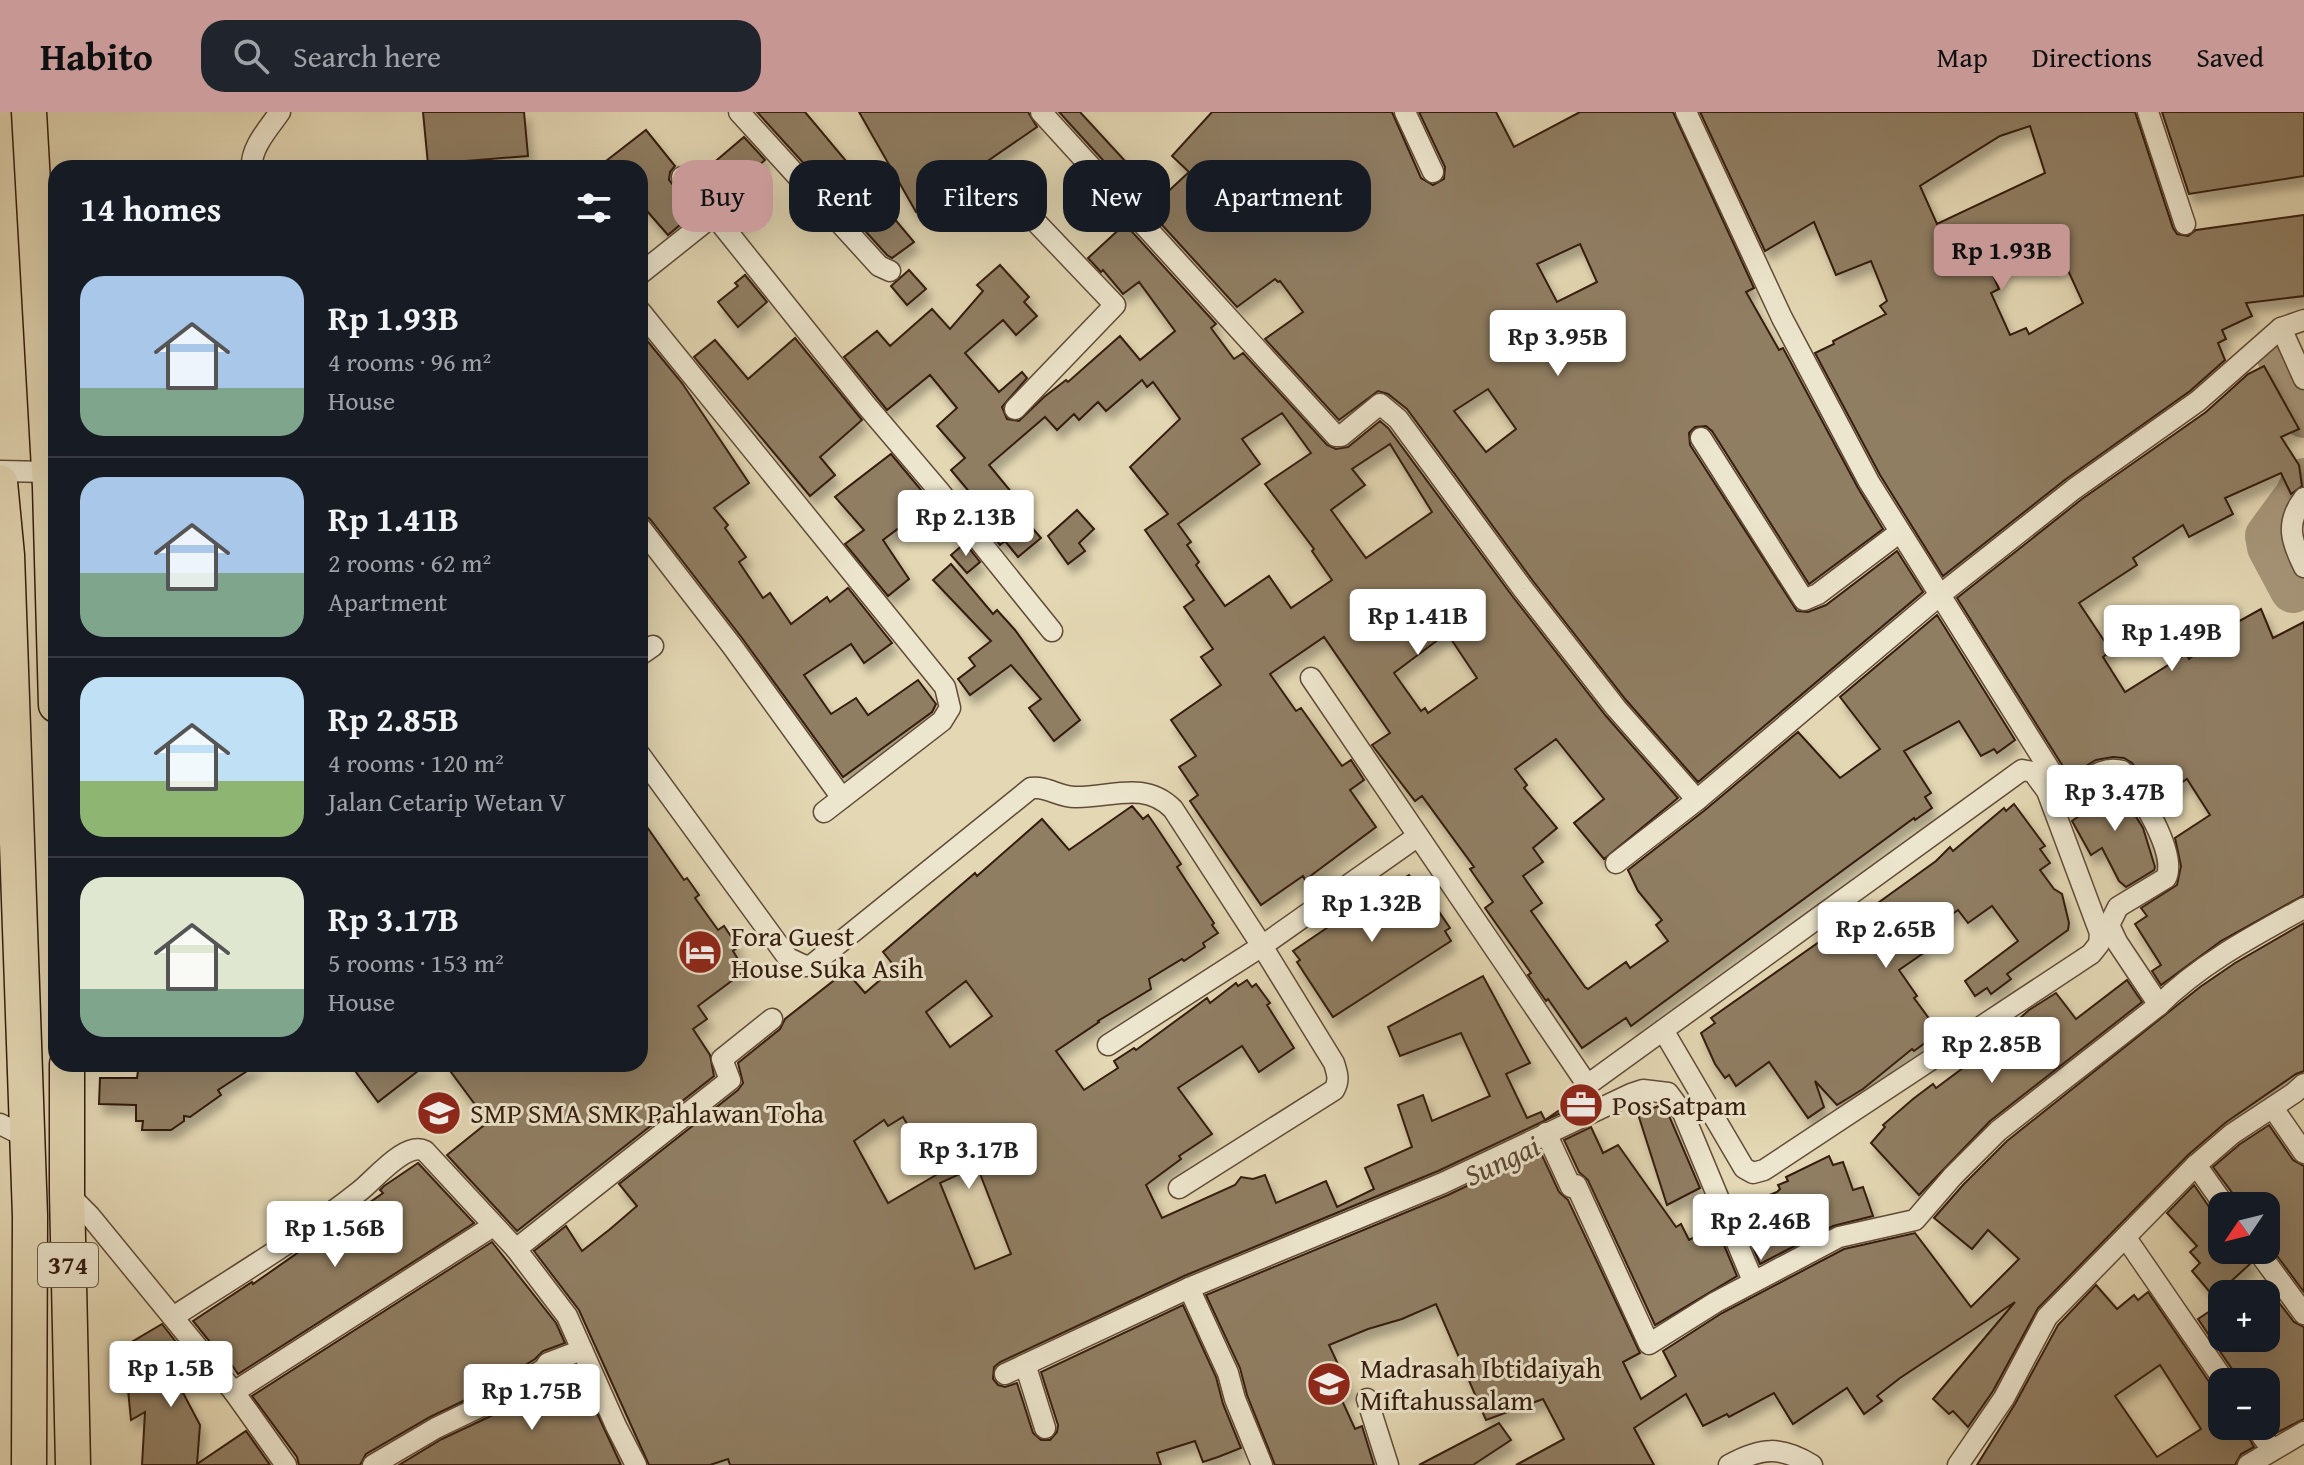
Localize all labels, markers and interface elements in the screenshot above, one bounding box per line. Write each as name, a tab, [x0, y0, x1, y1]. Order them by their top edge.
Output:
search box	[201, 20, 761, 92]
text: Habito	[40, 28, 153, 84]
icon: search	[229, 34, 273, 78]
text: Search here	[293, 34, 441, 78]
text: Map	[1936, 36, 1988, 77]
text: Directions	[2032, 36, 2152, 77]
text: Saved	[2196, 36, 2264, 77]
chip: Buy	[672, 160, 773, 232]
chip: Rent	[789, 160, 900, 232]
chip: Filters	[916, 160, 1047, 232]
chip: New	[1063, 160, 1170, 232]
chip: Apartment	[1186, 160, 1371, 232]
text: 14 homes	[80, 184, 221, 233]
icon: filters	[572, 186, 616, 230]
pin: Rp 1.93B	[1919, 224, 2085, 292]
text: Rp 1.93B	[1952, 230, 2052, 269]
text: Rp 1.93B	[328, 293, 459, 342]
icon: home	[144, 308, 240, 404]
pin: Rp 3.95B	[1475, 310, 1641, 378]
text: Rp 3.95B	[1508, 316, 1608, 355]
text: 4 rooms · 96 m²	[328, 342, 491, 381]
text: House	[328, 381, 395, 420]
pin: Rp 2.13B	[883, 490, 1049, 558]
text: Rp 1.41B	[328, 494, 459, 543]
text: Rp 2.13B	[916, 496, 1016, 535]
icon: home	[144, 509, 240, 605]
text: 2 rooms · 62 m²	[328, 543, 491, 582]
text: Apartment	[328, 582, 447, 621]
pin: Rp 1.41B	[1335, 589, 1501, 657]
text: Rp 1.41B	[1368, 595, 1468, 634]
pin: Rp 1.49B	[2089, 605, 2255, 673]
text: Rp 1.49B	[2122, 611, 2222, 650]
text: Rp 2.85B	[328, 694, 459, 743]
icon: home	[144, 709, 240, 805]
text: 4 rooms · 120 m²	[328, 743, 504, 782]
pin: Rp 3.47B	[2032, 765, 2198, 833]
text: Rp 3.47B	[2065, 771, 2165, 810]
text: Jalan Cetarip Wetan V	[328, 782, 566, 821]
pin: Rp 1.32B	[1289, 876, 1455, 944]
text: Rp 1.32B	[1322, 882, 1422, 921]
text: Rp 3.17B	[328, 894, 459, 943]
pin: Rp 2.65B	[1803, 902, 1969, 970]
text: Rp 2.65B	[1836, 908, 1936, 947]
icon: home	[144, 909, 240, 1005]
place label: Fora Guest House Suka Asih	[731, 915, 924, 988]
hotel icon: Fora Guest House Suka Asih	[676, 928, 724, 976]
text: 5 rooms · 153 m²	[328, 943, 504, 982]
text: House	[328, 982, 395, 1021]
pin: Rp 2.85B	[1909, 1017, 2075, 1085]
text: Rp 2.85B	[1942, 1023, 2042, 1062]
office icon: Pos Satpam	[1557, 1081, 1605, 1129]
place label: Pos Satpam	[1612, 1084, 1747, 1125]
school or university icon: SMP SMA SMK Pahlawan Toha	[415, 1089, 463, 1137]
place label: SMP SMA SMK Pahlawan Toha	[470, 1092, 825, 1133]
pin: Rp 3.17B	[886, 1123, 1052, 1191]
water label: Sungai	[1456, 1123, 1547, 1197]
text: Rp 3.17B	[919, 1129, 1019, 1168]
north arrow	[2208, 1192, 2280, 1264]
map controls	[2208, 1192, 2280, 1440]
pin: Rp 2.46B	[1678, 1194, 1844, 1262]
text: Rp 2.46B	[1711, 1200, 1811, 1239]
pin: Rp 1.56B	[252, 1201, 418, 1269]
text: Rp 1.56B	[285, 1207, 385, 1246]
road number: 374	[38, 1243, 98, 1287]
button: +	[2208, 1280, 2280, 1352]
pin: Rp 1.5B	[97, 1341, 245, 1409]
text: Rp 1.5B	[128, 1347, 215, 1386]
place label: Madrasah Ibtidaiyah Miftahussalam	[1360, 1347, 1602, 1420]
school or university icon: Madrasah Ibtidaiyah Miftahussalam	[1305, 1360, 1353, 1408]
pin: Rp 1.75B	[449, 1364, 615, 1432]
button: −	[2208, 1368, 2280, 1440]
text: Rp 1.75B	[482, 1370, 582, 1409]

